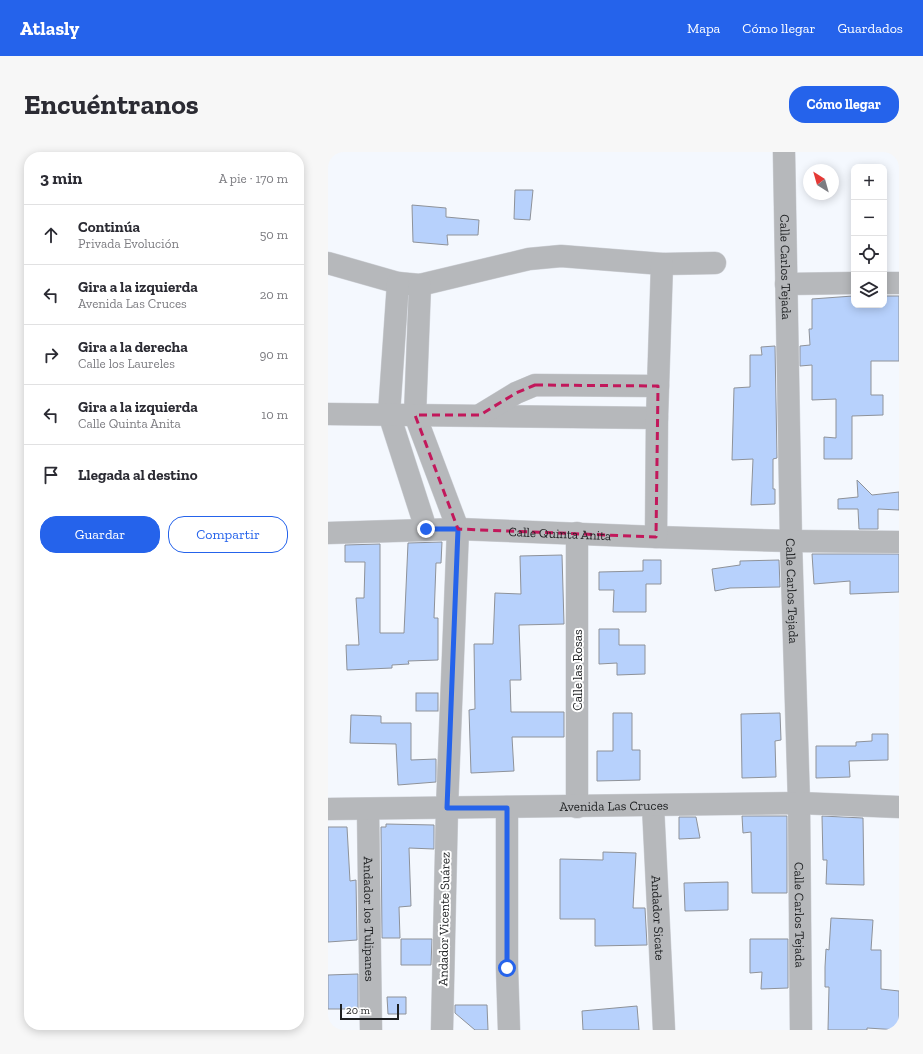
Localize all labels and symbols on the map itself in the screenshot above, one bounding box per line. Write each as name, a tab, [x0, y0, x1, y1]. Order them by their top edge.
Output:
north arrow	[803, 164, 839, 200]
street label: Calle Carlos Tejada	[778, 214, 795, 321]
route end	[417, 520, 435, 538]
street label: Calle Quinta Anita	[508, 524, 612, 543]
street label: Calle Carlos Tejada	[783, 538, 802, 645]
street label: Calle las Rosas	[570, 629, 585, 711]
street label: Avenida Las Cruces	[559, 797, 669, 814]
street label: Andador Vicente Suárez	[435, 852, 453, 986]
street label: Andador los Tulipanes	[361, 856, 378, 982]
street label: Calle Carlos Tejada	[792, 862, 808, 968]
street label: Andador Sicate	[649, 875, 668, 961]
route start	[498, 959, 516, 977]
scale bar	[340, 1002, 399, 1021]

